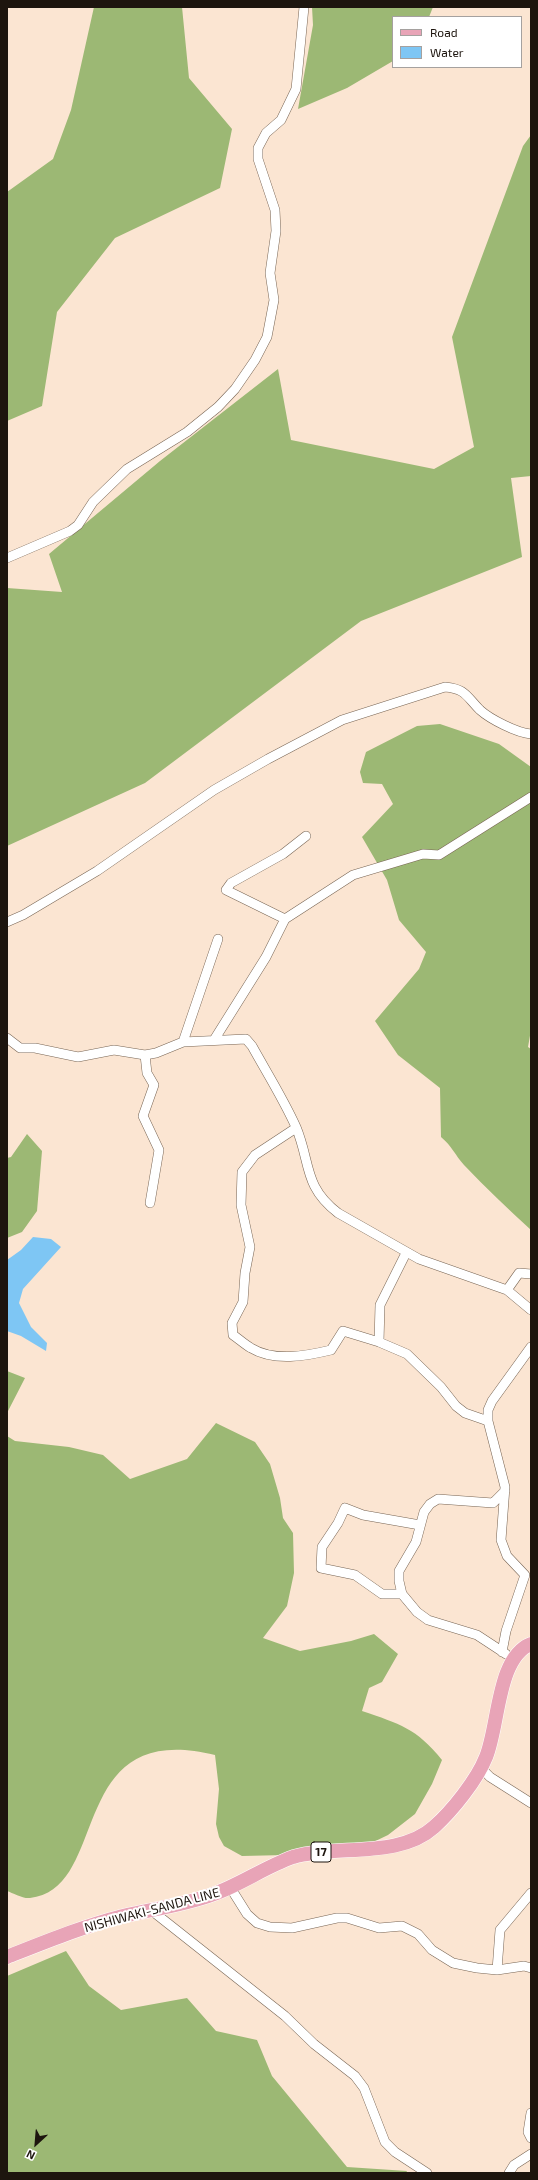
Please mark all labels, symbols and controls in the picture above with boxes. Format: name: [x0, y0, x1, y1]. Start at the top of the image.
legend: [392, 16, 522, 68]
text: Road: [430, 25, 458, 39]
text: Water: [430, 45, 464, 59]
road number: 17: [311, 1842, 331, 1862]
street label: NISHIWAKI-SANDA LINE: [83, 1884, 221, 1936]
north arrow: [16, 2124, 56, 2164]
text: N: [24, 2148, 37, 2163]

